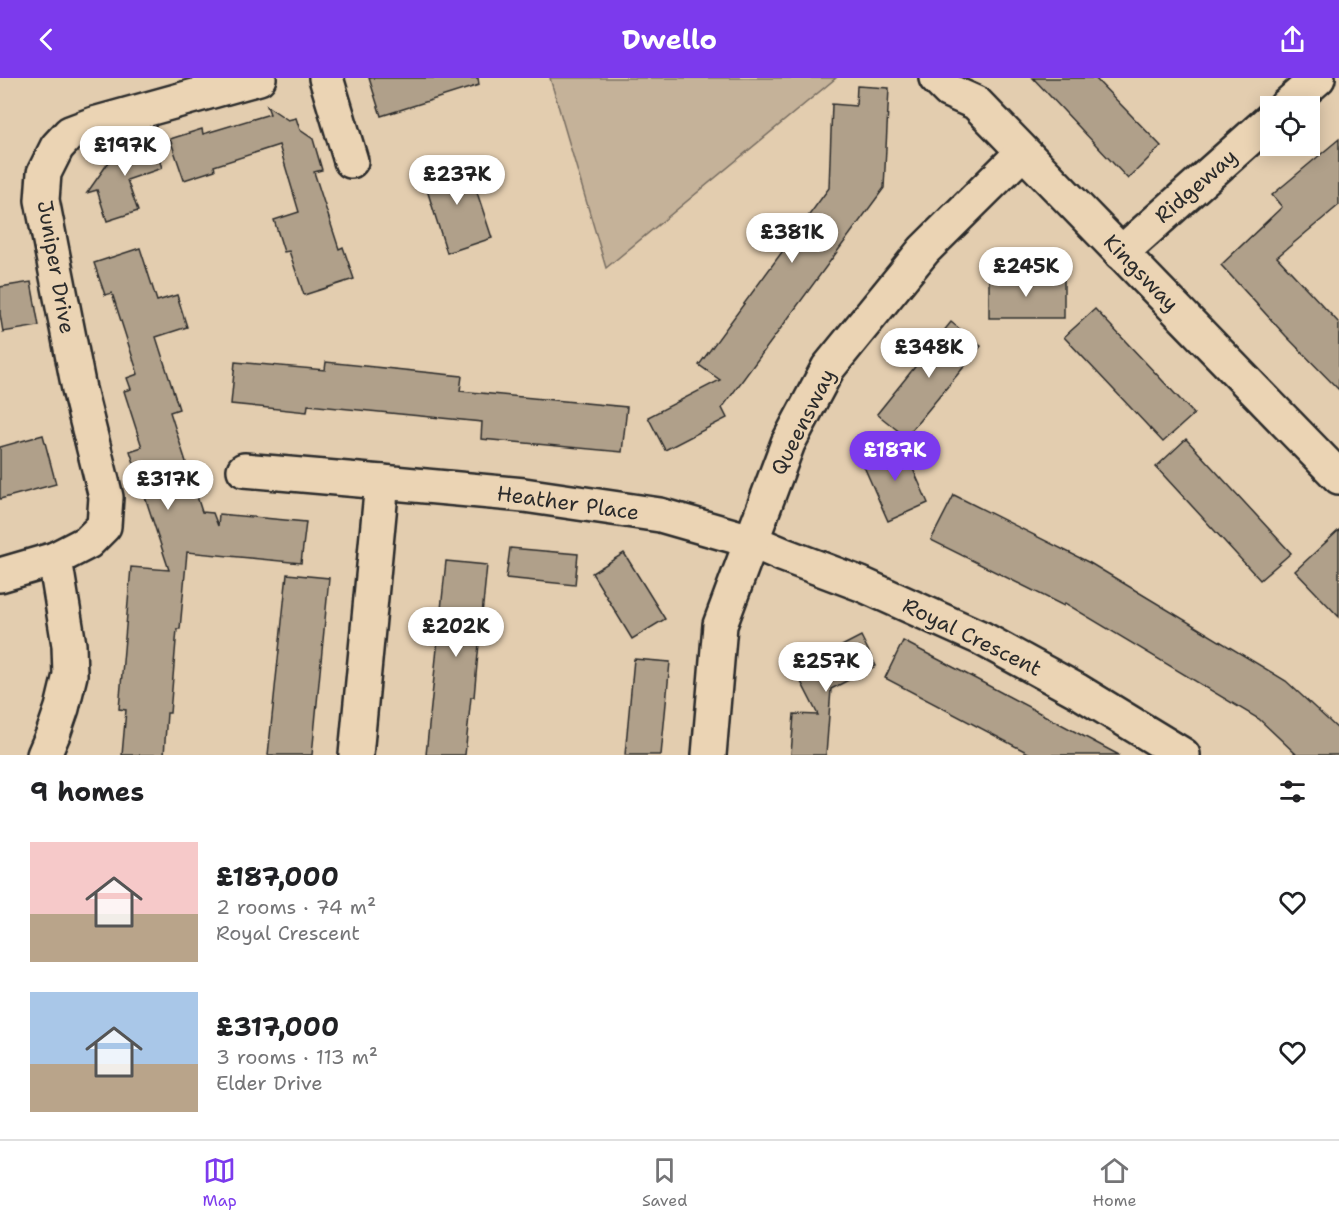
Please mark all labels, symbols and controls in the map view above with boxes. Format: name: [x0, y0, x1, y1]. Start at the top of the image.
text: Dwello: [622, 21, 717, 58]
icon: back: [30, 23, 63, 56]
icon: share: [1276, 23, 1309, 56]
map controls: [1260, 96, 1320, 156]
button: locate: [1260, 96, 1320, 156]
pin: £197K: [83, 126, 167, 177]
text: £197K: [94, 132, 156, 158]
street label: Ridgeway: [1149, 143, 1243, 229]
pin: £237K: [415, 155, 499, 206]
text: £237K: [423, 161, 491, 187]
street label: Juniper Drive: [31, 198, 81, 336]
pin: £381K: [750, 213, 834, 264]
text: £381K: [760, 219, 824, 245]
street label: Kingsway: [1097, 228, 1185, 318]
pin: £245K: [984, 247, 1068, 298]
text: £245K: [993, 253, 1059, 279]
pin: £348K: [887, 328, 971, 379]
text: £348K: [895, 334, 963, 360]
street label: Queensway: [764, 364, 842, 480]
pin: £187K: [853, 431, 937, 482]
text: £187K: [864, 437, 926, 463]
pin: £317K: [126, 460, 210, 511]
text: £317K: [136, 466, 200, 492]
street label: Heather Place: [495, 479, 641, 527]
street label: Royal Crescent: [898, 591, 1046, 683]
pin: £202K: [414, 607, 498, 658]
text: £202K: [422, 613, 490, 639]
pin: £257K: [784, 642, 868, 693]
text: £257K: [792, 648, 860, 674]
text: 9 homes: [30, 774, 144, 809]
icon: filters: [1276, 775, 1309, 808]
text: £187,000: [216, 859, 339, 894]
icon: home: [78, 866, 150, 938]
icon: heart: [1276, 886, 1309, 919]
text: 2 rooms · 74 m²: [216, 894, 376, 920]
text: Royal Crescent: [216, 920, 360, 946]
text: £317,000: [216, 1009, 339, 1044]
icon: home: [78, 1016, 150, 1088]
icon: heart: [1276, 1036, 1309, 1069]
text: 3 rooms · 113 m²: [216, 1044, 378, 1070]
text: Elder Drive: [216, 1070, 323, 1096]
tab: Map: [203, 1154, 237, 1211]
tab: Saved: [642, 1154, 687, 1211]
tab: Home: [1092, 1154, 1136, 1211]

